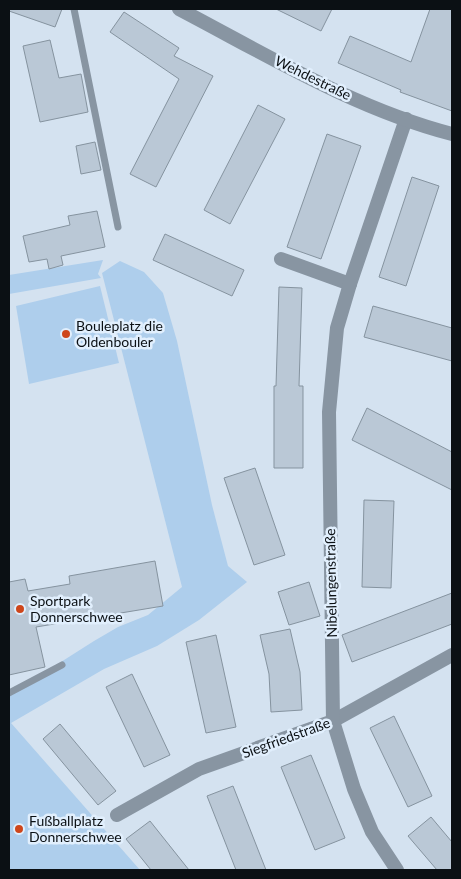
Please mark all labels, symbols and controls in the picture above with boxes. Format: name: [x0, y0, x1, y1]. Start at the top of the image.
street label: Wehdestraße: [272, 52, 354, 103]
place label: Bouleplatz die Oldenbouler: [76, 317, 163, 350]
marker: Bouleplatz die Oldenbouler: [60, 328, 72, 340]
street label: Nibelungenstraße: [321, 528, 340, 638]
place label: Sportpark Donnerschwee: [30, 592, 123, 625]
marker: Sportpark Donnerschwee: [14, 603, 26, 615]
street label: Siegfriedstraße: [239, 714, 332, 761]
place label: Fußballplatz Donnerschwee: [29, 812, 122, 845]
marker: Fußballplatz Donnerschwee: [13, 823, 25, 835]

